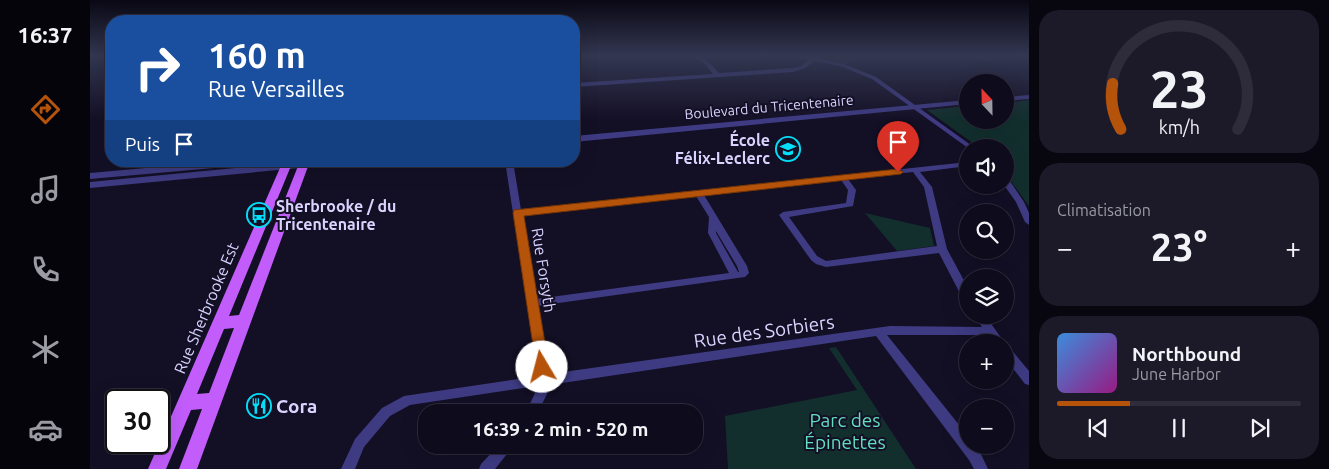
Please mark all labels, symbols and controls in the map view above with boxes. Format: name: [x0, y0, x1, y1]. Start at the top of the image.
text: 16:37: [17, 22, 73, 47]
icon: right: [125, 35, 190, 100]
text: 160 m: [208, 35, 306, 75]
text: 23: [1150, 60, 1208, 118]
north arrow: [959, 74, 1014, 129]
map controls: [959, 74, 1014, 454]
text: Rue Versailles: [208, 76, 345, 101]
icon: directions: [28, 92, 63, 127]
street label: Boulevard du Tricentenaire: [684, 92, 854, 122]
text: km/h: [1158, 117, 1200, 137]
pin: [877, 121, 919, 172]
icon: arrive: [884, 128, 912, 156]
place label: École Félix-Leclerc: [675, 129, 770, 167]
icon: arrive: [170, 130, 198, 158]
text: Puis: [125, 133, 160, 155]
school or university icon: École Félix-Leclerc: [775, 136, 801, 162]
button: sound: [959, 139, 1014, 194]
icon: music: [28, 172, 63, 207]
place label: Sherbrooke / du Tricentenaire: [276, 197, 396, 233]
text: Climatisation: [1057, 201, 1151, 219]
bus stop icon: Sherbrooke / du Tricentenaire: [246, 202, 272, 228]
button: search: [959, 204, 1014, 259]
street label: Rue Forsyth: [528, 226, 560, 314]
text: 23°: [1151, 226, 1207, 268]
text: −: [1057, 232, 1073, 263]
text: +: [1285, 232, 1301, 263]
street label: Rue Sherbrooke Est: [170, 239, 242, 376]
icon: phone: [28, 252, 63, 287]
button: layers: [959, 269, 1014, 324]
street label: Rue des Sorbiers: [692, 310, 836, 352]
icon: climate: [28, 332, 63, 367]
button: +: [959, 334, 1014, 389]
position arrow: [515, 340, 567, 392]
text: Northbound: [1132, 343, 1241, 365]
text: June Harbor: [1132, 365, 1221, 383]
speed limit sign: 30: [105, 389, 170, 454]
restaurant icon: Cora: [246, 393, 272, 419]
place label: Cora: [276, 395, 317, 417]
button: −: [959, 399, 1014, 454]
park label: Parc des Épinettes: [804, 409, 886, 453]
icon: car: [28, 412, 63, 447]
icon: previous: [1084, 414, 1112, 442]
icon: pause: [1165, 414, 1193, 442]
icon: next: [1246, 414, 1274, 442]
text: 16:39 · 2 min · 520 m: [473, 418, 648, 440]

